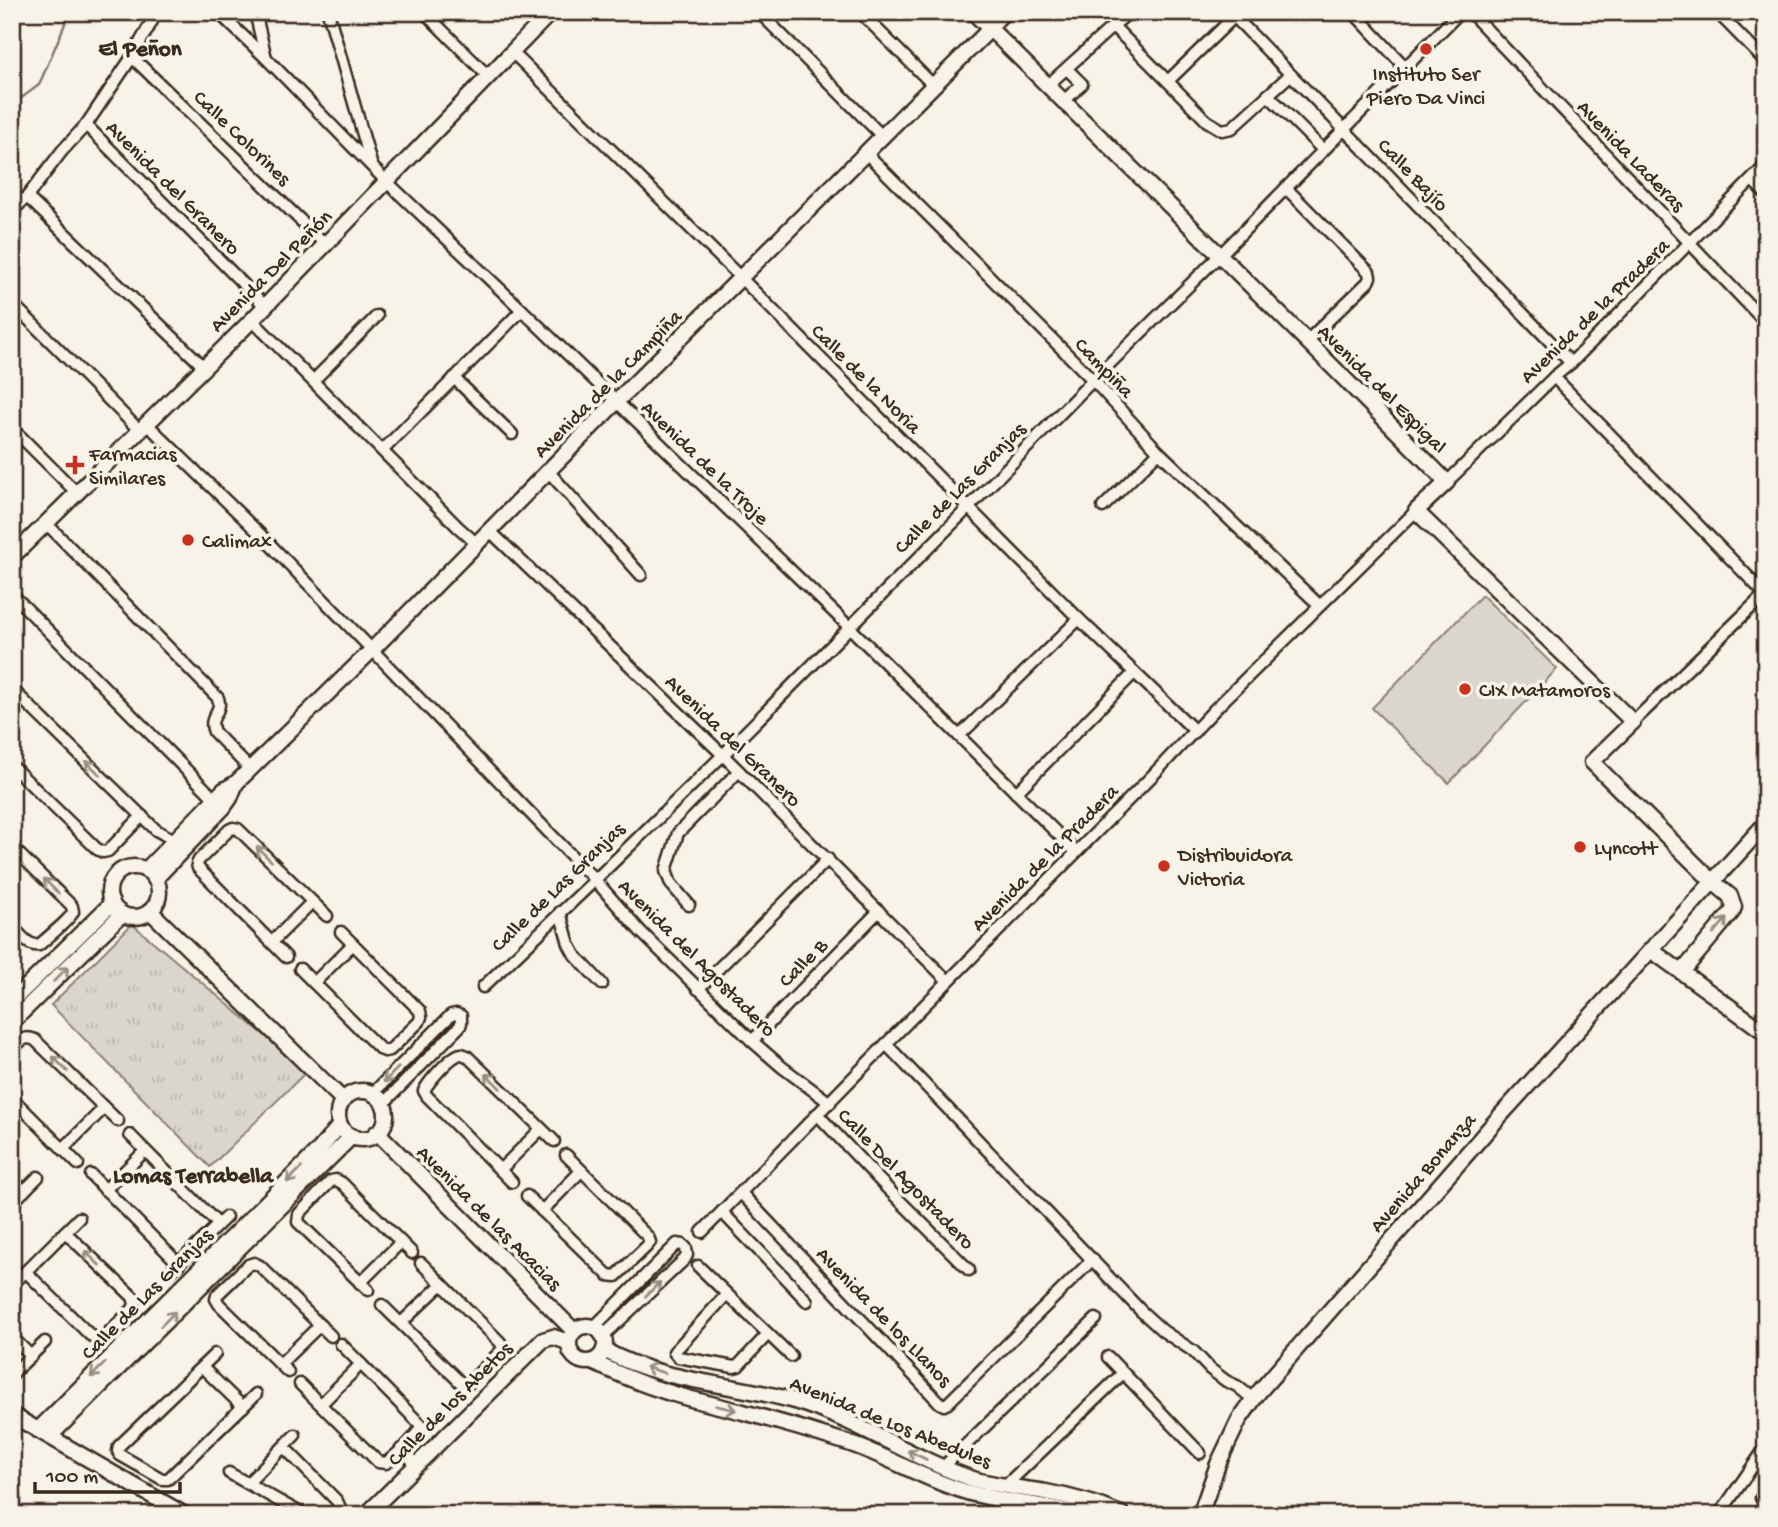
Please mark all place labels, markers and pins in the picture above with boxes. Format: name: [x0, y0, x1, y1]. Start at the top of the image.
marker: Instituto Ser Piero Da Vinci: [1418, 41, 1434, 57]
place label: Instituto Ser Piero Da Vinci: [1366, 64, 1485, 113]
place label: Farmacias Similares: [88, 444, 178, 493]
marker: Farmacias Similares: [67, 457, 83, 473]
place label: Calimax: [202, 531, 272, 556]
marker: Calimax: [180, 532, 196, 548]
place label: CIX Matamoros: [1479, 680, 1611, 705]
marker: CIX Matamoros: [1457, 681, 1473, 697]
place label: Lyncott: [1594, 838, 1660, 863]
marker: Lyncott: [1572, 839, 1588, 855]
place label: Distribuidora Victoria: [1176, 845, 1294, 894]
marker: Distribuidora Victoria: [1156, 858, 1172, 874]

